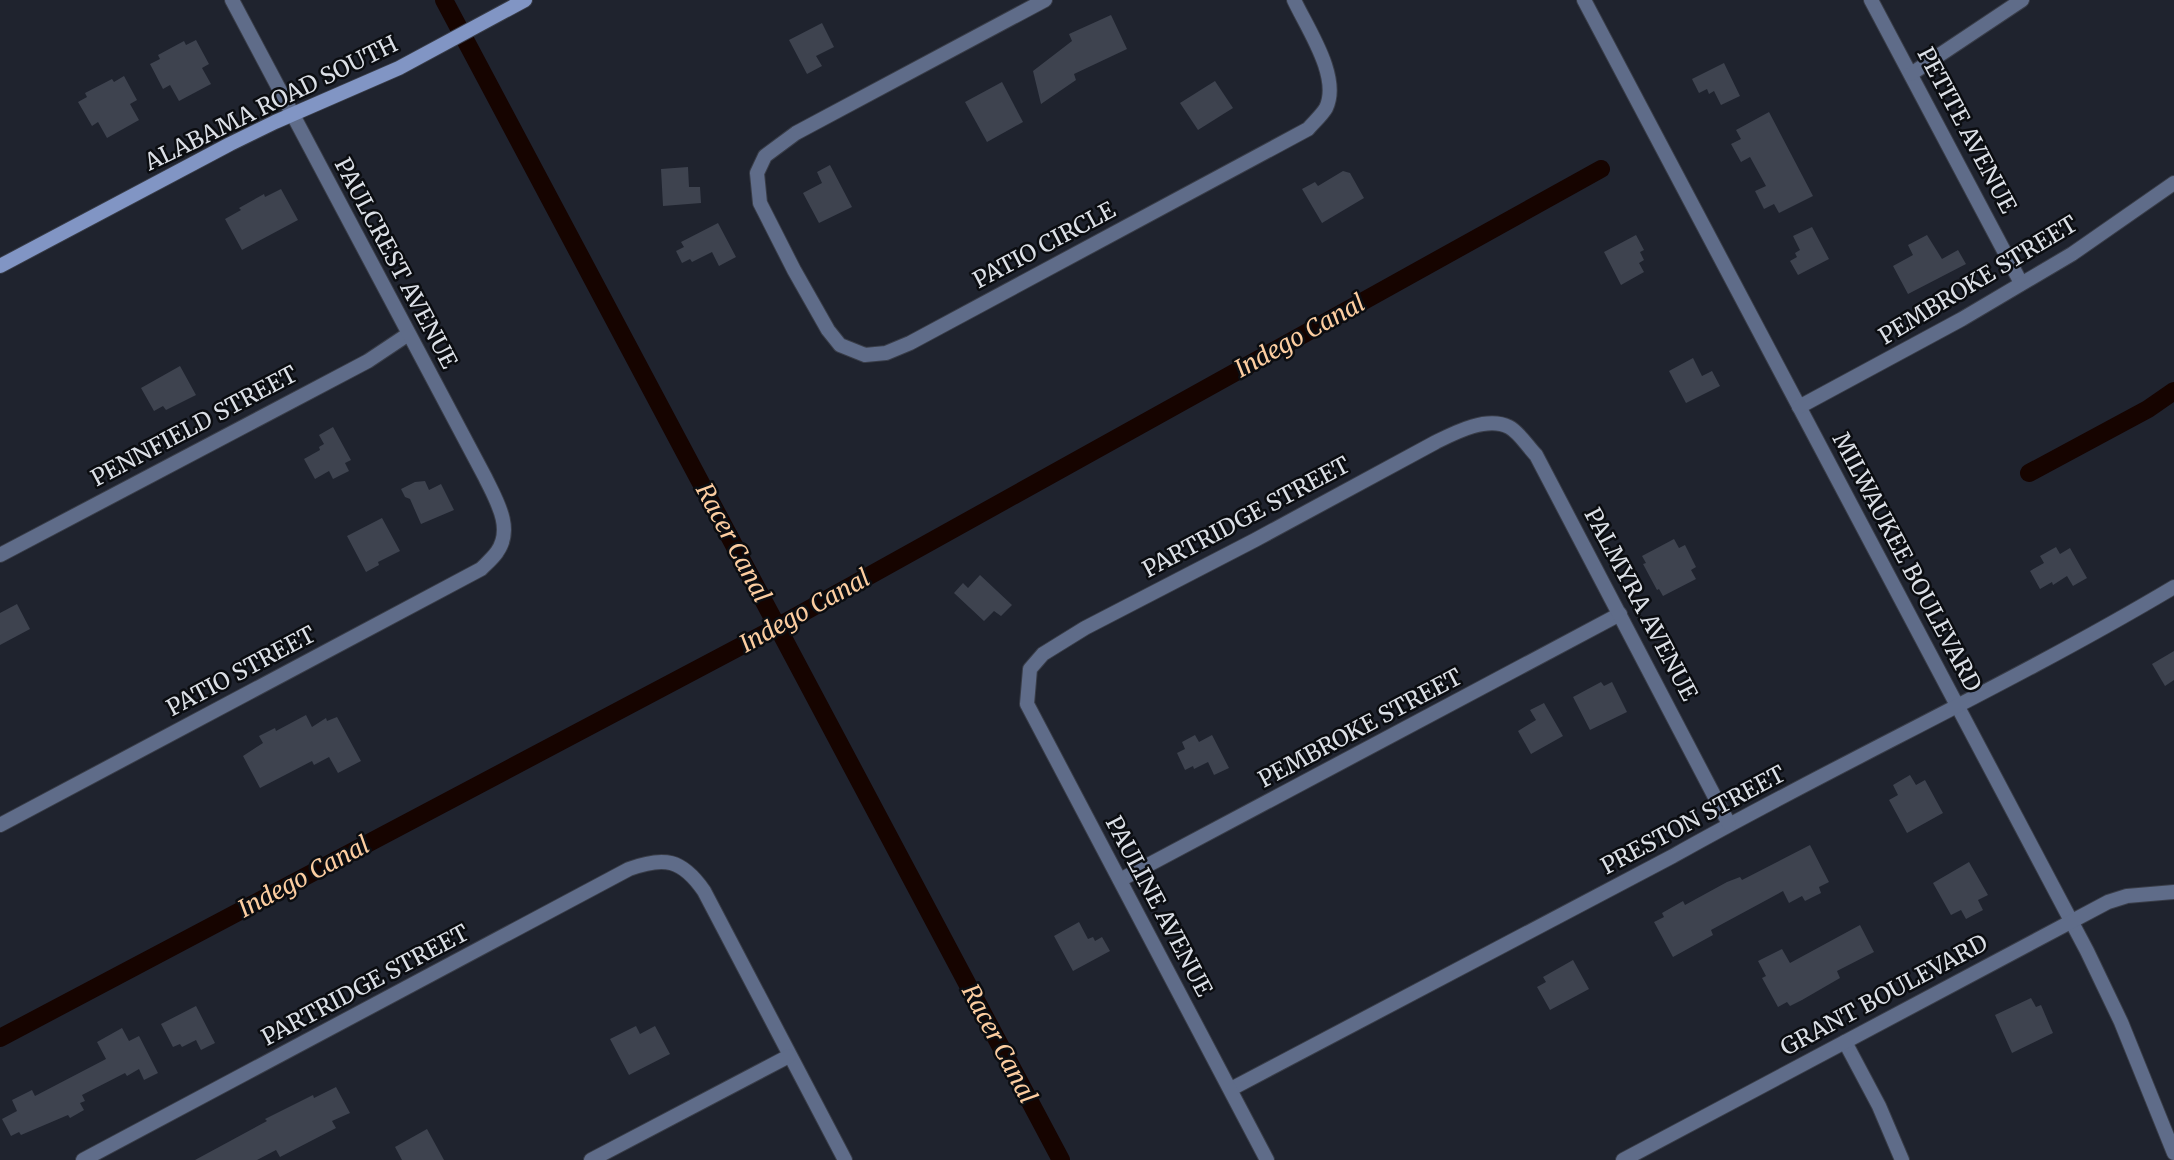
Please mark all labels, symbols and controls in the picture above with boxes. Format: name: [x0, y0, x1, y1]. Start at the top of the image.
street label: ALABAMA ROAD SOUTH: [139, 29, 402, 177]
street label: PETITE AVENUE: [1912, 42, 2024, 218]
street label: PAULCREST AVENUE: [329, 152, 464, 373]
street label: PATIO CIRCLE: [968, 195, 1120, 294]
street label: PEMBROKE STREET: [1873, 209, 2082, 350]
water label: Indego Canal: [1229, 287, 1370, 384]
street label: PENNFIELD STREET: [86, 359, 302, 492]
street label: MILWAUKEE BOULEVARD: [1827, 427, 1988, 696]
street label: PARTRIDGE STREET: [1137, 450, 1354, 584]
water label: Racer Canal: [689, 478, 778, 608]
street label: PALMYRA AVENUE: [1578, 502, 1705, 705]
water label: Indego Canal: [734, 562, 875, 659]
street label: PATIO STREET: [161, 619, 320, 722]
street label: PEMBROKE STREET: [1253, 662, 1467, 794]
street label: PRESTON STREET: [1596, 759, 1790, 880]
street label: PAULINE AVENUE: [1100, 811, 1219, 1001]
water label: Indego Canal: [233, 829, 375, 924]
street label: PARTRIDGE STREET: [256, 918, 473, 1052]
street label: GRANT BOULEVARD: [1775, 928, 1992, 1061]
water label: Racer Canal: [955, 979, 1044, 1109]

